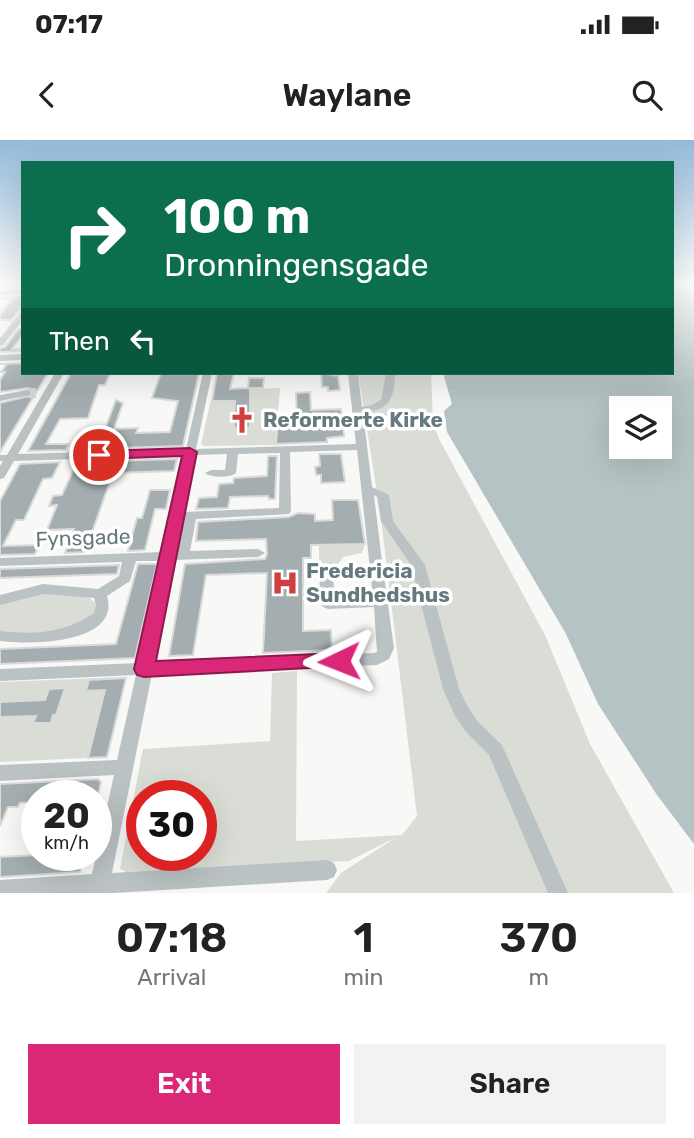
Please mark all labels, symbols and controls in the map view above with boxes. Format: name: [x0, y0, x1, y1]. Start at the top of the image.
text: 07:17: [35, 9, 103, 40]
icon: back: [28, 76, 66, 114]
text: Waylane: [283, 76, 411, 114]
icon: search: [628, 76, 666, 114]
text: 100 m: [164, 187, 310, 245]
icon: right: [49, 189, 140, 280]
text: Dronningensgade: [164, 246, 429, 284]
icon: left: [124, 322, 162, 360]
text: Then: [49, 326, 110, 357]
map controls: [609, 396, 672, 459]
button: layers: [609, 396, 672, 459]
church icon: Reformerte Kirke: [227, 405, 257, 435]
place label: Reformerte Kirke: [263, 407, 443, 432]
pin: [69, 425, 129, 485]
icon: arrive: [80, 436, 118, 474]
street label: Fynsgade: [35, 523, 131, 552]
place label: Fredericia Sundhedshus: [306, 558, 450, 607]
hospital icon: Fredericia Sundhedshus: [270, 568, 300, 598]
position arrow: [302, 624, 376, 698]
speed limit sign: 30: [126, 780, 217, 871]
text: 20: [43, 795, 90, 837]
text: km/h: [44, 832, 89, 854]
text: 07:18: [116, 913, 227, 963]
text: 1: [353, 913, 374, 963]
text: 370: [499, 913, 578, 963]
text: Arrival: [137, 963, 206, 991]
text: min: [343, 963, 383, 991]
text: m: [528, 963, 549, 991]
button: Exit: [28, 1044, 340, 1124]
button: Share: [354, 1044, 666, 1124]

